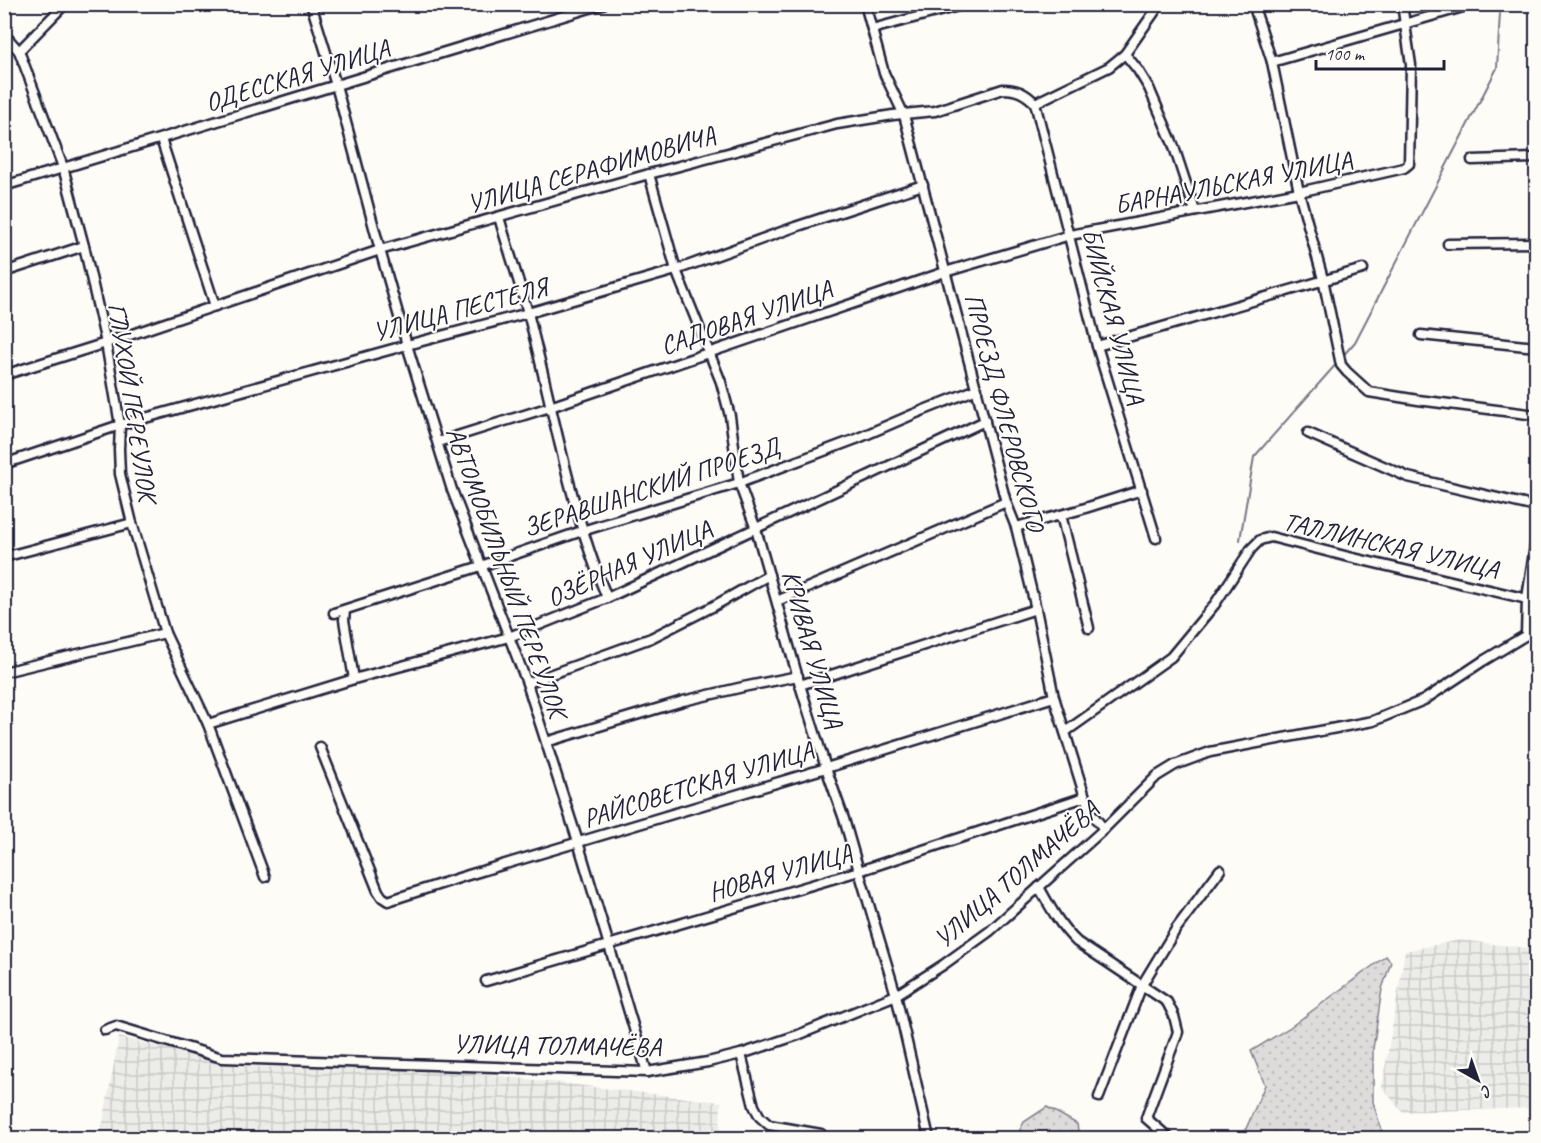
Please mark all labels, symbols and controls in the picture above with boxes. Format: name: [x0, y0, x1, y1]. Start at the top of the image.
street label: ОДЕССКАЯ УЛИЦА: [201, 31, 395, 119]
scale bar: [1316, 33, 1444, 71]
text: 100 m: [1325, 43, 1366, 65]
street label: УЛИЦА СЕРАФИМОВИЧА: [463, 118, 720, 221]
street label: БАРНАУЛЬСКАЯ УЛИЦА: [1112, 143, 1355, 222]
street label: БИЙСКАЯ УЛИЦА: [1074, 225, 1153, 408]
street label: УЛИЦА ПЕСТЕЛЯ: [369, 269, 555, 349]
street label: САДОВАЯ УЛИЦА: [656, 272, 838, 362]
street label: ПРОЕЗД ФЛЕРОВСКОГО: [957, 290, 1053, 537]
street label: ГЛУХОЙ ПЕРЕУЛОК: [101, 301, 165, 509]
street label: АВТОМОБИЛЬНЫЙ ПЕРЕУЛОК: [439, 422, 576, 727]
street label: ЗЕРАВШАНСКИЙ ПРОЕЗД: [519, 430, 786, 545]
street label: ТАЛЛИНСКАЯ УЛИЦА: [1280, 505, 1503, 587]
street label: ОЗЁРНАЯ УЛИЦА: [542, 512, 718, 615]
street label: КРИВАЯ УЛИЦА: [774, 566, 851, 733]
street label: РАЙСОВЕТСКАЯ УЛИЦА: [579, 733, 819, 835]
street label: УЛИЦА ТОЛМАЧЁВА: [927, 792, 1107, 955]
street label: НОВАЯ УЛИЦА: [705, 836, 857, 909]
street label: УЛИЦА ТОЛМАЧЁВА: [453, 1027, 663, 1064]
north arrow: [1448, 1050, 1508, 1110]
text: С: [1476, 1081, 1496, 1102]

